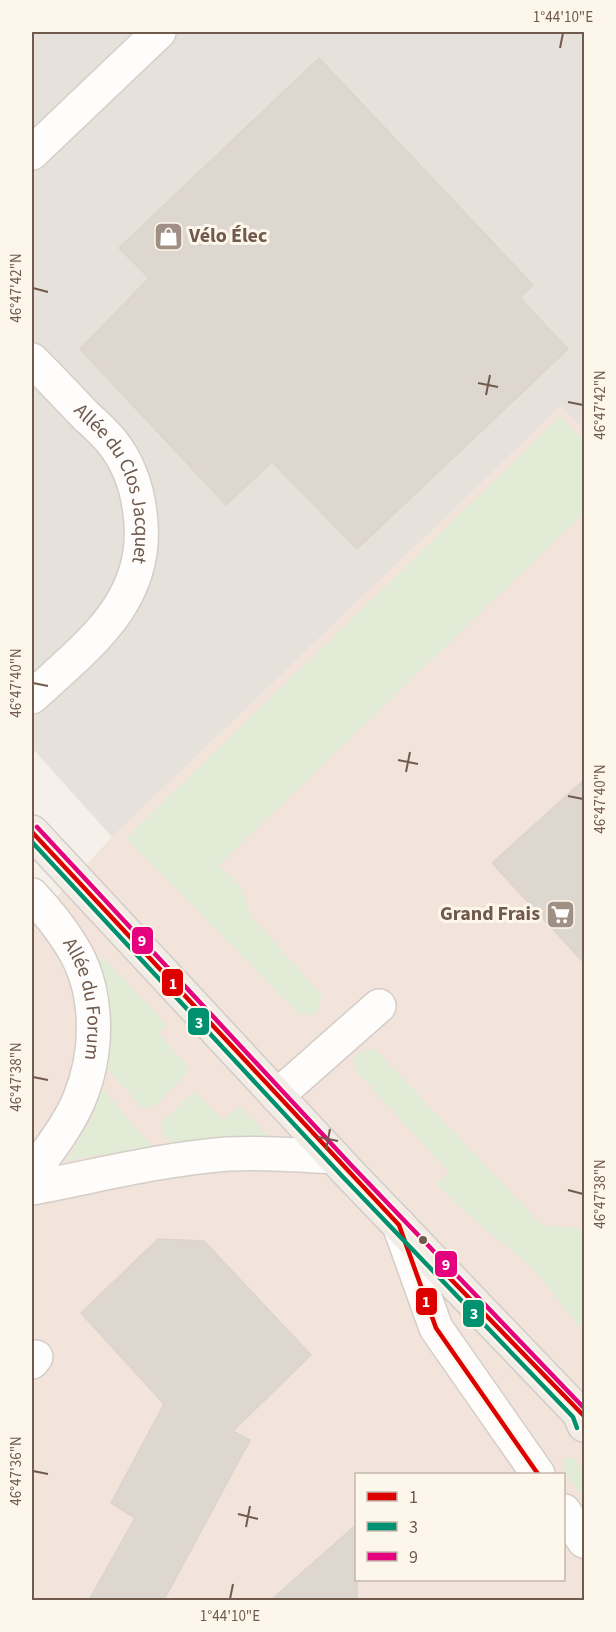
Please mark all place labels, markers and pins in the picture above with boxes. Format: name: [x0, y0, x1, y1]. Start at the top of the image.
shop icon: Vélo Élec: [152, 220, 184, 252]
place label: Vélo Élec: [188, 222, 267, 250]
supermarket icon: Grand Frais: [545, 898, 577, 930]
place label: Grand Frais: [440, 900, 540, 928]
unlabelled marker: [417, 1234, 429, 1246]

